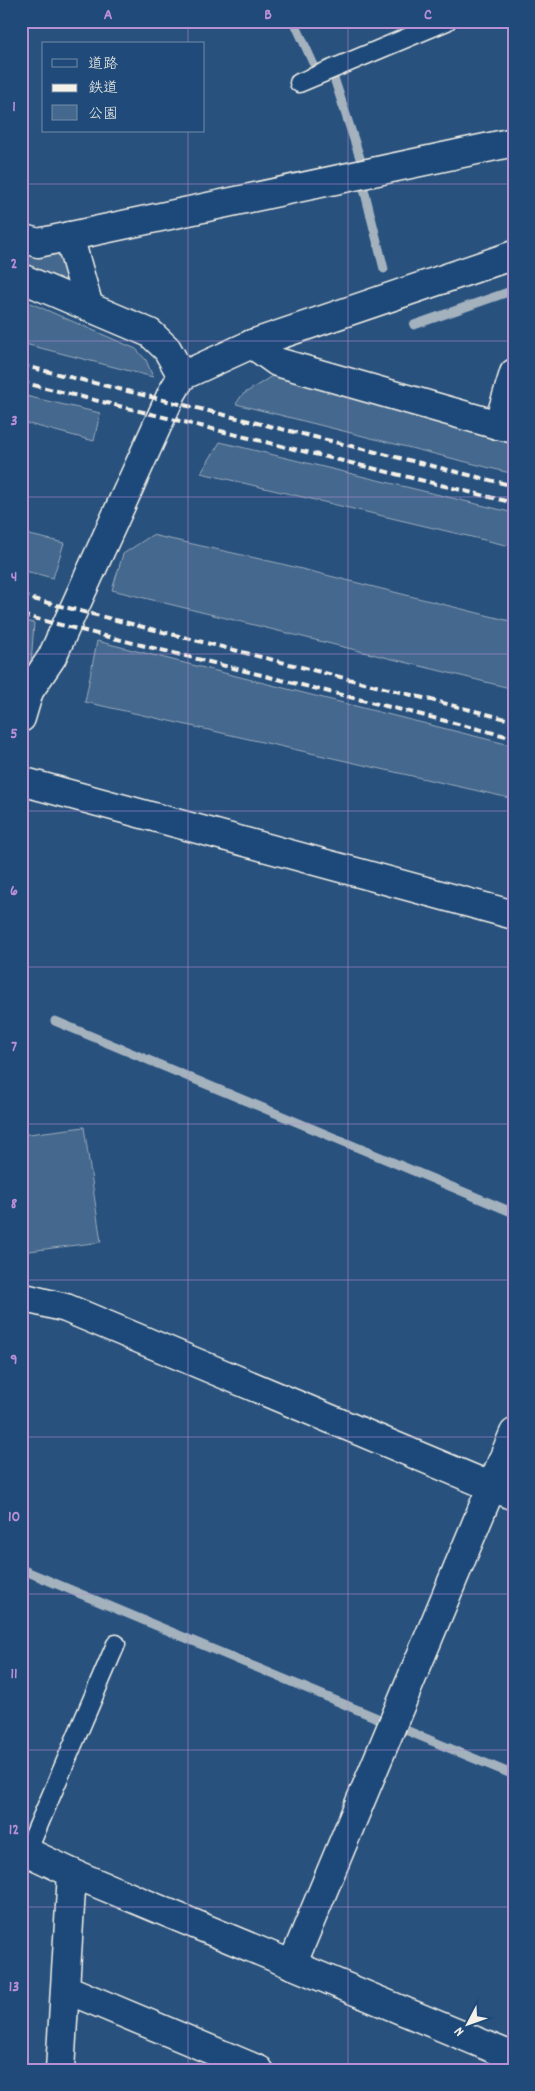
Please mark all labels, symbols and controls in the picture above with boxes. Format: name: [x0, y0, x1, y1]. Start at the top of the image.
text: A: [104, 4, 113, 27]
text: B: [264, 4, 272, 27]
text: C: [424, 4, 432, 27]
legend: [42, 42, 205, 132]
text: 道路: [88, 54, 118, 76]
text: 鉄道: [88, 78, 118, 100]
text: 1: [12, 96, 16, 119]
text: 公園: [88, 104, 118, 126]
text: 2: [11, 253, 18, 276]
text: 3: [10, 410, 18, 433]
text: 4: [11, 566, 17, 589]
text: 5: [10, 723, 18, 746]
text: 6: [10, 880, 18, 903]
text: 7: [11, 1036, 17, 1059]
text: 8: [11, 1193, 18, 1216]
text: 9: [10, 1349, 18, 1372]
text: 10: [8, 1506, 20, 1529]
text: 11: [10, 1663, 18, 1686]
text: 12: [9, 1819, 19, 1842]
text: 13: [9, 1976, 19, 1999]
north arrow: [442, 1998, 492, 2048]
text: N: [450, 2022, 470, 2040]

